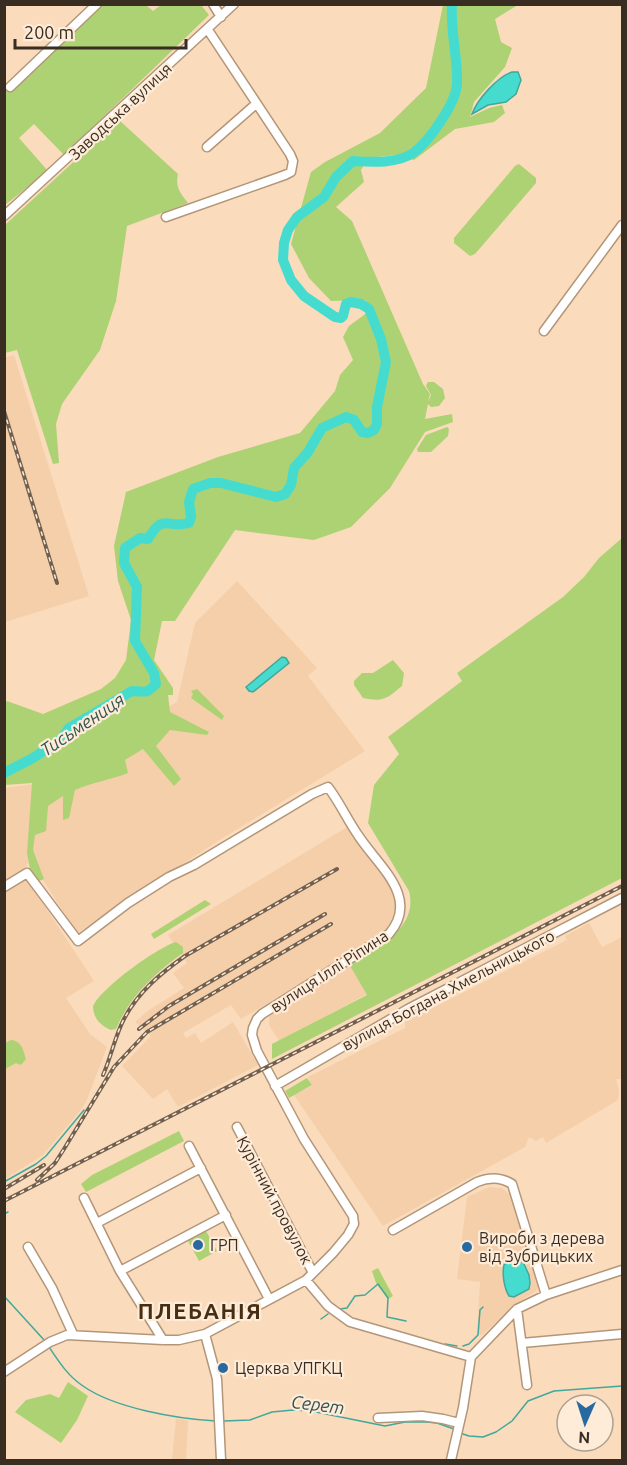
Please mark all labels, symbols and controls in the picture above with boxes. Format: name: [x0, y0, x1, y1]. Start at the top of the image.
scale bar: [15, 12, 186, 50]
text: 200 m: [24, 22, 74, 42]
street label: Заводська вулиця: [65, 59, 175, 163]
water label: Тисьмениця: [36, 689, 128, 759]
street label: вулиця Іллі Ріпина: [267, 926, 391, 1016]
street label: вулиця Богдана Хмельницького: [339, 926, 557, 1054]
street label: Курінний провулок: [234, 1133, 316, 1267]
place label: Вироби з дерева від Зубрицьких: [479, 1229, 605, 1265]
place label: ГРП: [210, 1236, 239, 1254]
marker: ГРП: [191, 1238, 205, 1252]
marker: Вироби з дерева від Зубрицьких: [460, 1240, 474, 1254]
district label: ПЛЕБАНІЯ: [138, 1298, 262, 1323]
place label: Церква УПГКЦ: [235, 1359, 342, 1377]
marker: Церква УПГКЦ: [216, 1361, 230, 1375]
water label: Серет: [290, 1391, 346, 1417]
north arrow: [555, 1393, 615, 1453]
text: N: [578, 1429, 591, 1447]

